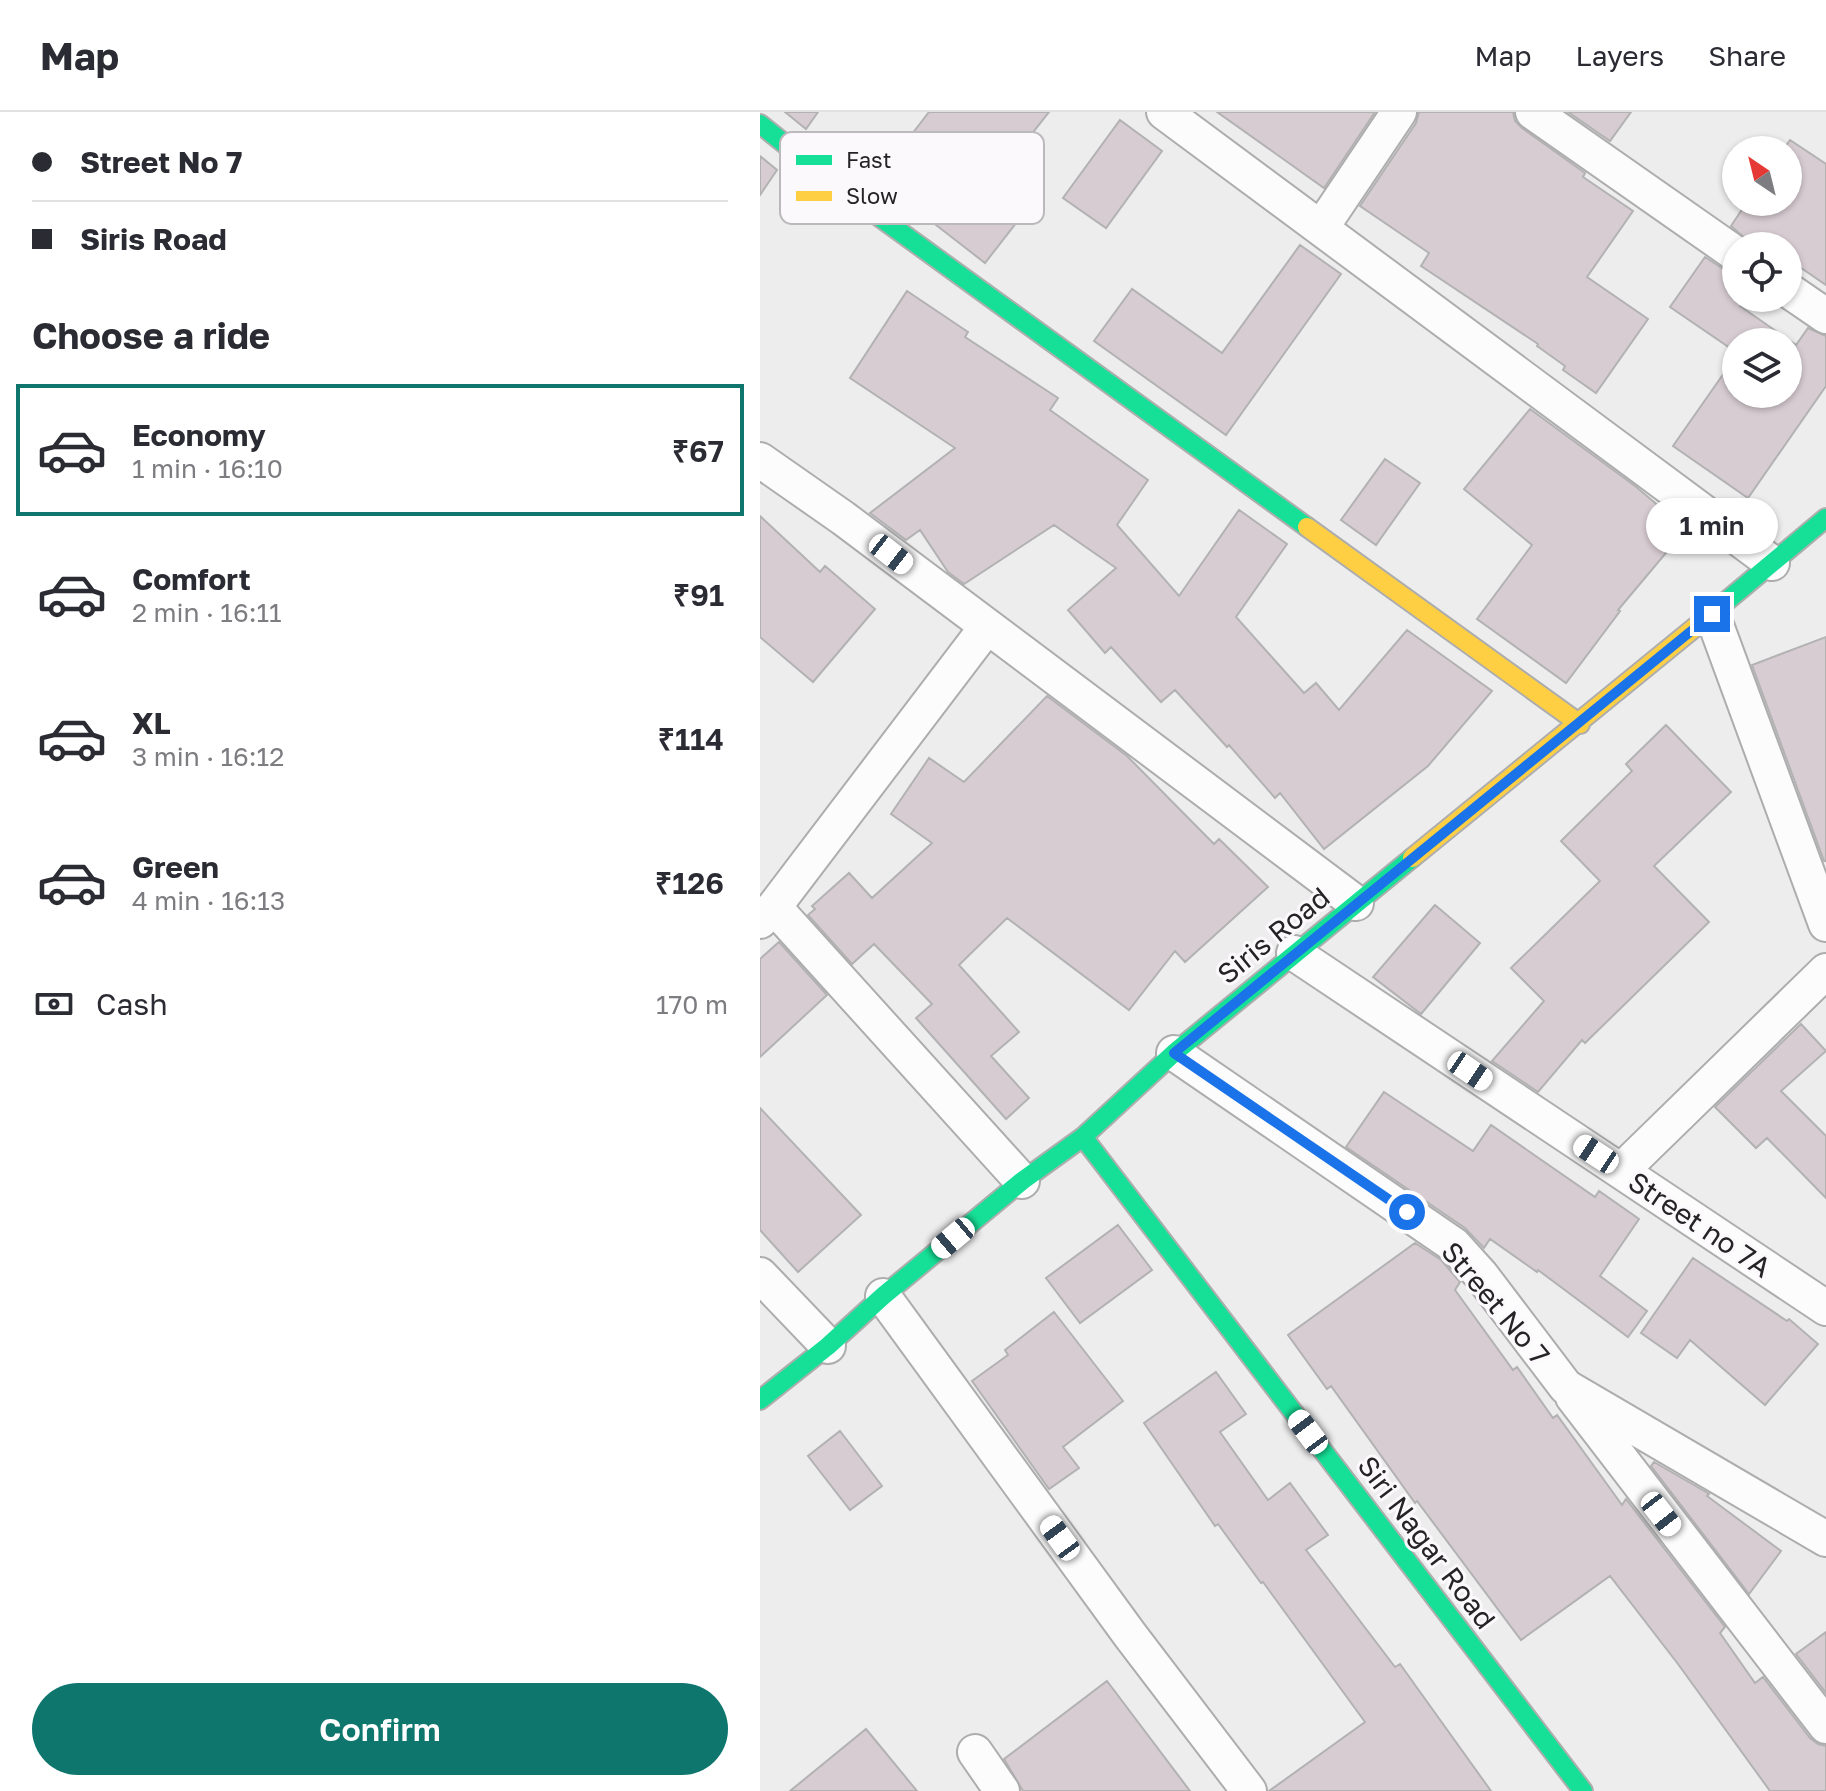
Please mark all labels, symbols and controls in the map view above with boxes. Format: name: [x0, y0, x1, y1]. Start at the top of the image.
text: Map: [40, 33, 119, 78]
text: Map: [1474, 39, 1532, 72]
text: Layers: [1576, 39, 1664, 72]
text: Share: [1708, 39, 1786, 72]
legend: [780, 132, 1044, 224]
north arrow: [1722, 136, 1802, 216]
map controls: [1722, 136, 1802, 408]
text: Street No 7: [80, 144, 242, 180]
text: Fast: [846, 146, 892, 173]
text: Slow: [846, 182, 898, 209]
text: Siris Road: [80, 221, 227, 257]
button: locate: [1722, 232, 1802, 312]
text: Choose a ride: [32, 314, 270, 357]
button: layers: [1722, 328, 1802, 408]
icon: car: [36, 414, 108, 486]
text: Economy: [132, 417, 266, 453]
text: ₹67: [672, 433, 724, 469]
text: 1 min · 16:10: [132, 453, 283, 484]
callout: 1 min: [1646, 498, 1778, 554]
text: 1 min: [1679, 510, 1745, 541]
car: [865, 530, 917, 578]
icon: car: [36, 558, 108, 630]
text: Comfort: [132, 561, 251, 597]
text: ₹91: [673, 577, 724, 613]
route end: [1694, 596, 1730, 632]
text: 2 min · 16:11: [132, 597, 282, 628]
icon: car: [36, 702, 108, 774]
text: XL: [132, 705, 171, 741]
text: ₹114: [658, 721, 724, 757]
text: 3 min · 16:12: [132, 741, 284, 772]
icon: car: [36, 846, 108, 918]
text: Green: [132, 849, 219, 885]
text: ₹126: [655, 865, 724, 901]
street label: Siris Road: [1210, 880, 1336, 990]
text: 4 min · 16:13: [132, 885, 285, 916]
icon: cash: [32, 982, 76, 1026]
text: Cash: [96, 986, 168, 1022]
text: 170 m: [656, 989, 728, 1020]
car: [1443, 1048, 1497, 1094]
car: [1569, 1131, 1623, 1177]
street label: Street no 7A: [1623, 1164, 1778, 1284]
route start: [1389, 1194, 1425, 1230]
car: [927, 1213, 979, 1263]
street label: Street No 7: [1435, 1235, 1557, 1371]
car: [1284, 1406, 1332, 1458]
street label: Siri Nagar Road: [1351, 1449, 1503, 1635]
car: [1637, 1488, 1685, 1540]
car: [1036, 1512, 1084, 1564]
button: Confirm: [32, 1683, 728, 1775]

